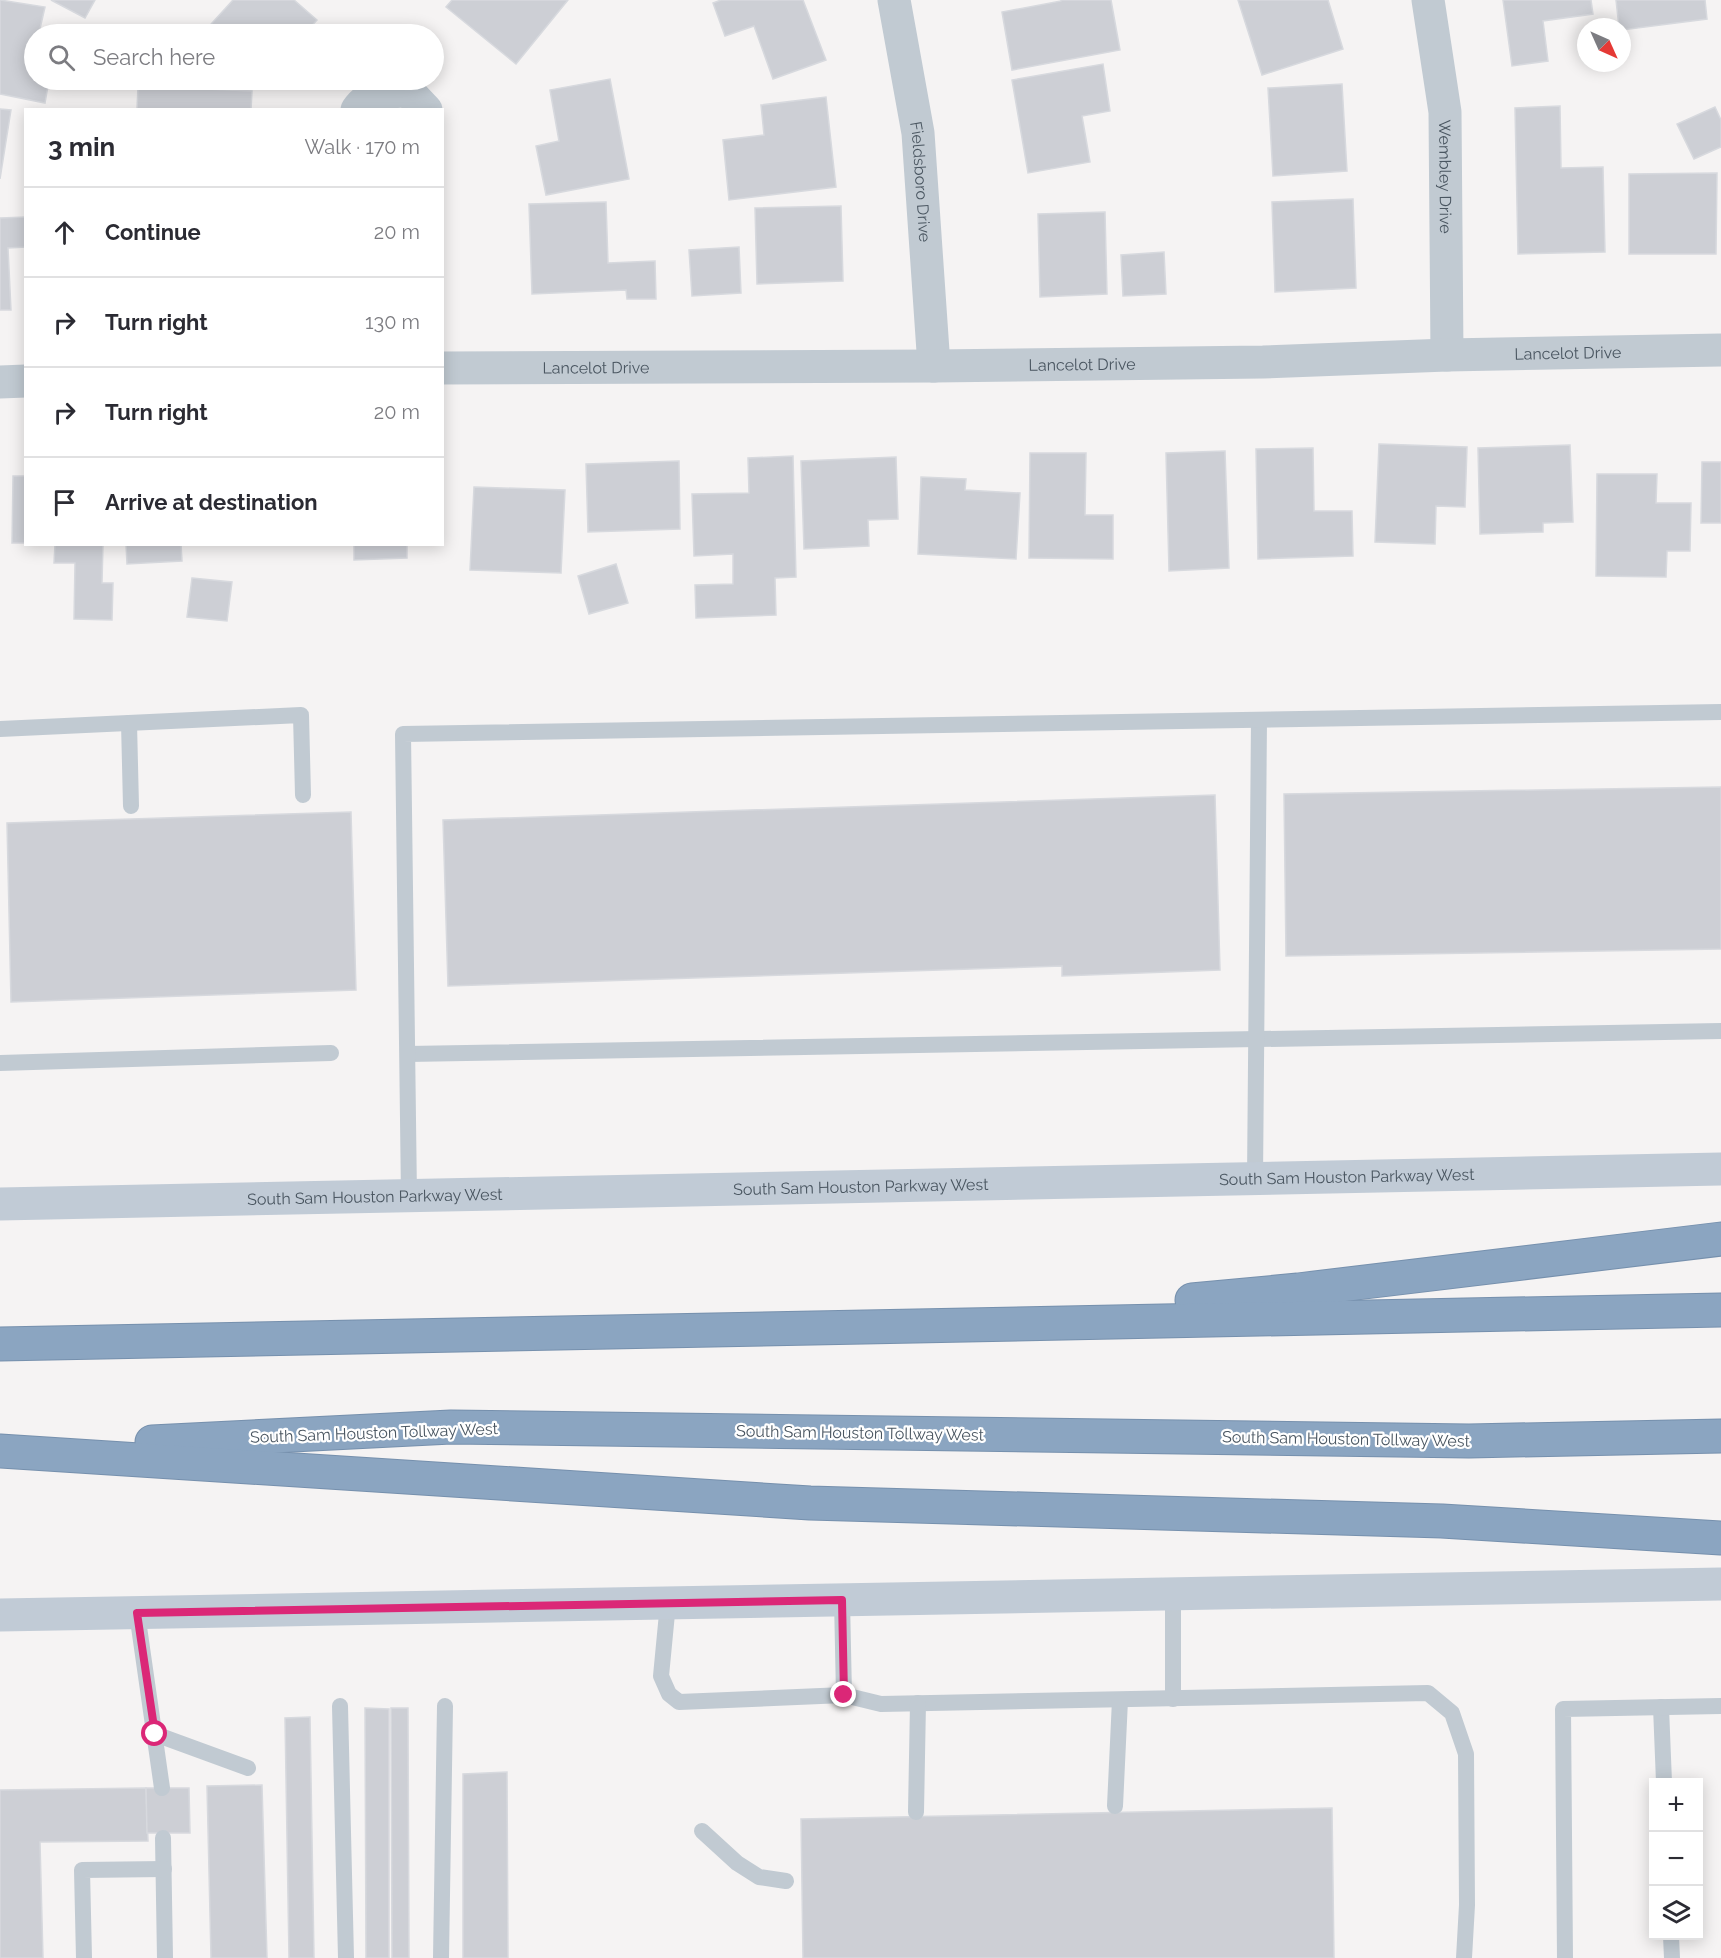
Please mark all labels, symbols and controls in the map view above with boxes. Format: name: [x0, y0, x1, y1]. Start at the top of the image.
north arrow: [1577, 18, 1631, 72]
search box: [24, 24, 444, 90]
icon: search: [45, 41, 78, 74]
text: Search here: [93, 44, 215, 70]
street label: Fieldsboro Drive: [907, 120, 935, 243]
street label: Wembley Drive: [1436, 120, 1456, 234]
text: 3 min: [48, 132, 115, 162]
text: Walk · 170 m: [304, 135, 420, 159]
icon: ahead: [48, 216, 81, 249]
text: Continue: [105, 219, 201, 245]
text: 20 m: [374, 220, 420, 244]
icon: right: [48, 306, 81, 339]
text: Turn right: [105, 309, 208, 335]
text: 130 m: [365, 310, 420, 334]
street label: Lancelot Drive: [1514, 342, 1621, 363]
street label: Lancelot Drive: [1028, 354, 1136, 374]
street label: Lancelot Drive: [542, 358, 650, 377]
icon: right: [48, 396, 81, 429]
text: Turn right: [105, 399, 208, 425]
text: 20 m: [374, 400, 420, 424]
icon: arrive: [48, 486, 81, 519]
text: Arrive at destination: [105, 489, 318, 515]
street label: South Sam Houston Parkway West: [1219, 1165, 1475, 1189]
street label: South Sam Houston Parkway West: [733, 1174, 989, 1199]
street label: South Sam Houston Parkway West: [247, 1184, 503, 1208]
street label: South Sam Houston Tollway West: [250, 1419, 499, 1447]
street label: South Sam Houston Tollway West: [736, 1421, 985, 1445]
street label: South Sam Houston Tollway West: [1222, 1427, 1471, 1451]
route end: [830, 1681, 856, 1707]
route start: [141, 1720, 167, 1746]
map controls: [1649, 1778, 1703, 1940]
button: +: [1649, 1778, 1703, 1832]
button: −: [1649, 1832, 1703, 1886]
button: layers: [1649, 1886, 1703, 1940]

